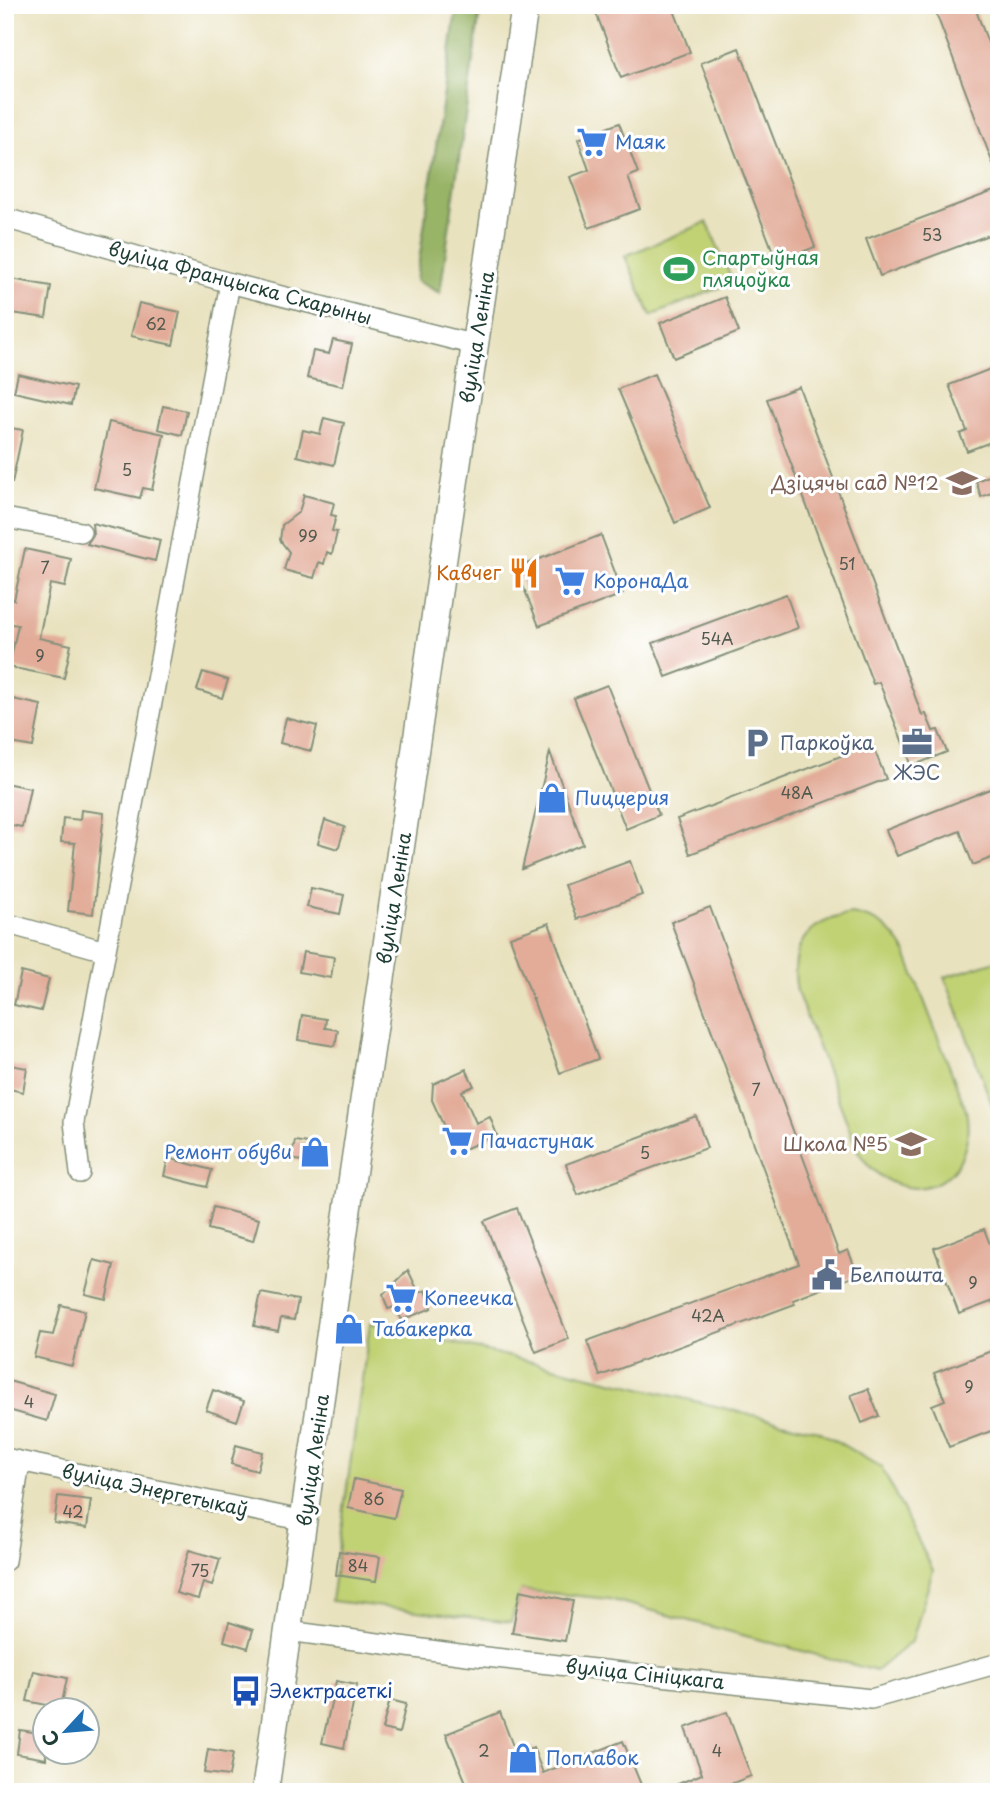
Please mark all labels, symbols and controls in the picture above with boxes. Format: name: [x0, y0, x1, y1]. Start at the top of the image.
supermarket icon: Маяк: [575, 125, 609, 159]
place label: Маяк: [615, 127, 666, 155]
house number: 53: [922, 222, 942, 246]
street label: вуліца Францыска Скарыны: [105, 233, 375, 331]
place label: Спартыўная пляцоўка: [702, 243, 819, 293]
sports icon: Спартыўная пляцоўка: [662, 252, 696, 286]
street label: вуліца Леніна: [452, 269, 500, 405]
house number: 62: [145, 311, 167, 335]
house number: 5: [122, 457, 132, 481]
school or university icon: Дзіцячы сад №12: [945, 466, 979, 500]
place label: Дзіцячы сад №12: [770, 468, 939, 496]
house number: 99: [298, 523, 318, 547]
house number: 51: [838, 551, 856, 575]
house number: 7: [40, 555, 50, 579]
restaurant icon: Кавчег: [507, 556, 541, 590]
place label: Кавчег: [436, 558, 502, 586]
supermarket icon: КоронаДа: [553, 564, 587, 598]
place label: КоронаДа: [593, 566, 689, 594]
house number: 54А: [700, 626, 734, 650]
house number: 9: [35, 643, 45, 667]
office icon: ЖЭС: [900, 725, 934, 759]
parking icon: Паркоўка: [740, 726, 774, 760]
place label: Паркоўка: [780, 728, 874, 756]
place label: ЖЭС: [892, 758, 941, 786]
house number: 48А: [781, 780, 813, 804]
shop icon: Пиццерия: [535, 781, 569, 815]
place label: Пиццерия: [575, 783, 669, 811]
street label: вуліца Леніна: [369, 830, 417, 966]
house number: 7: [751, 1077, 761, 1101]
supermarket icon: Пачастунак: [440, 1124, 474, 1158]
place label: Пачастунак: [480, 1126, 595, 1154]
school or university icon: Школа №5: [894, 1127, 928, 1161]
place label: Школа №5: [783, 1129, 888, 1157]
shop icon: Ремонт обуви: [298, 1135, 332, 1169]
place label: Ремонт обуви: [164, 1137, 292, 1165]
house number: 5: [640, 1140, 650, 1164]
public building icon: Белпошта: [810, 1258, 844, 1292]
place label: Белпошта: [850, 1260, 944, 1288]
house number: 9: [968, 1270, 978, 1294]
supermarket icon: Копеечка: [384, 1281, 418, 1315]
place label: Копеечка: [424, 1283, 513, 1311]
house number: 42А: [691, 1303, 725, 1327]
shop icon: Табакерка: [332, 1312, 366, 1346]
place label: Табакерка: [372, 1314, 472, 1342]
house number: 9: [964, 1374, 974, 1398]
house number: 4: [24, 1389, 34, 1413]
street label: вуліца Леніна: [289, 1392, 335, 1528]
street label: вуліца Энергетыкаў: [60, 1456, 251, 1522]
house number: 86: [364, 1486, 384, 1510]
house number: 42: [62, 1499, 84, 1523]
house number: 84: [348, 1553, 368, 1577]
house number: 75: [191, 1558, 209, 1582]
street label: вуліца Сініцкага: [564, 1651, 726, 1695]
bus stop icon: Электрасеткі: [229, 1674, 263, 1708]
place label: Электрасеткі: [269, 1676, 393, 1704]
north arrow: [32, 1696, 102, 1766]
text: С: [34, 1726, 66, 1751]
house number: 2: [478, 1738, 490, 1762]
house number: 4: [712, 1738, 722, 1762]
shop icon: Поплавок: [506, 1741, 540, 1775]
place label: Поплавок: [546, 1743, 639, 1771]

